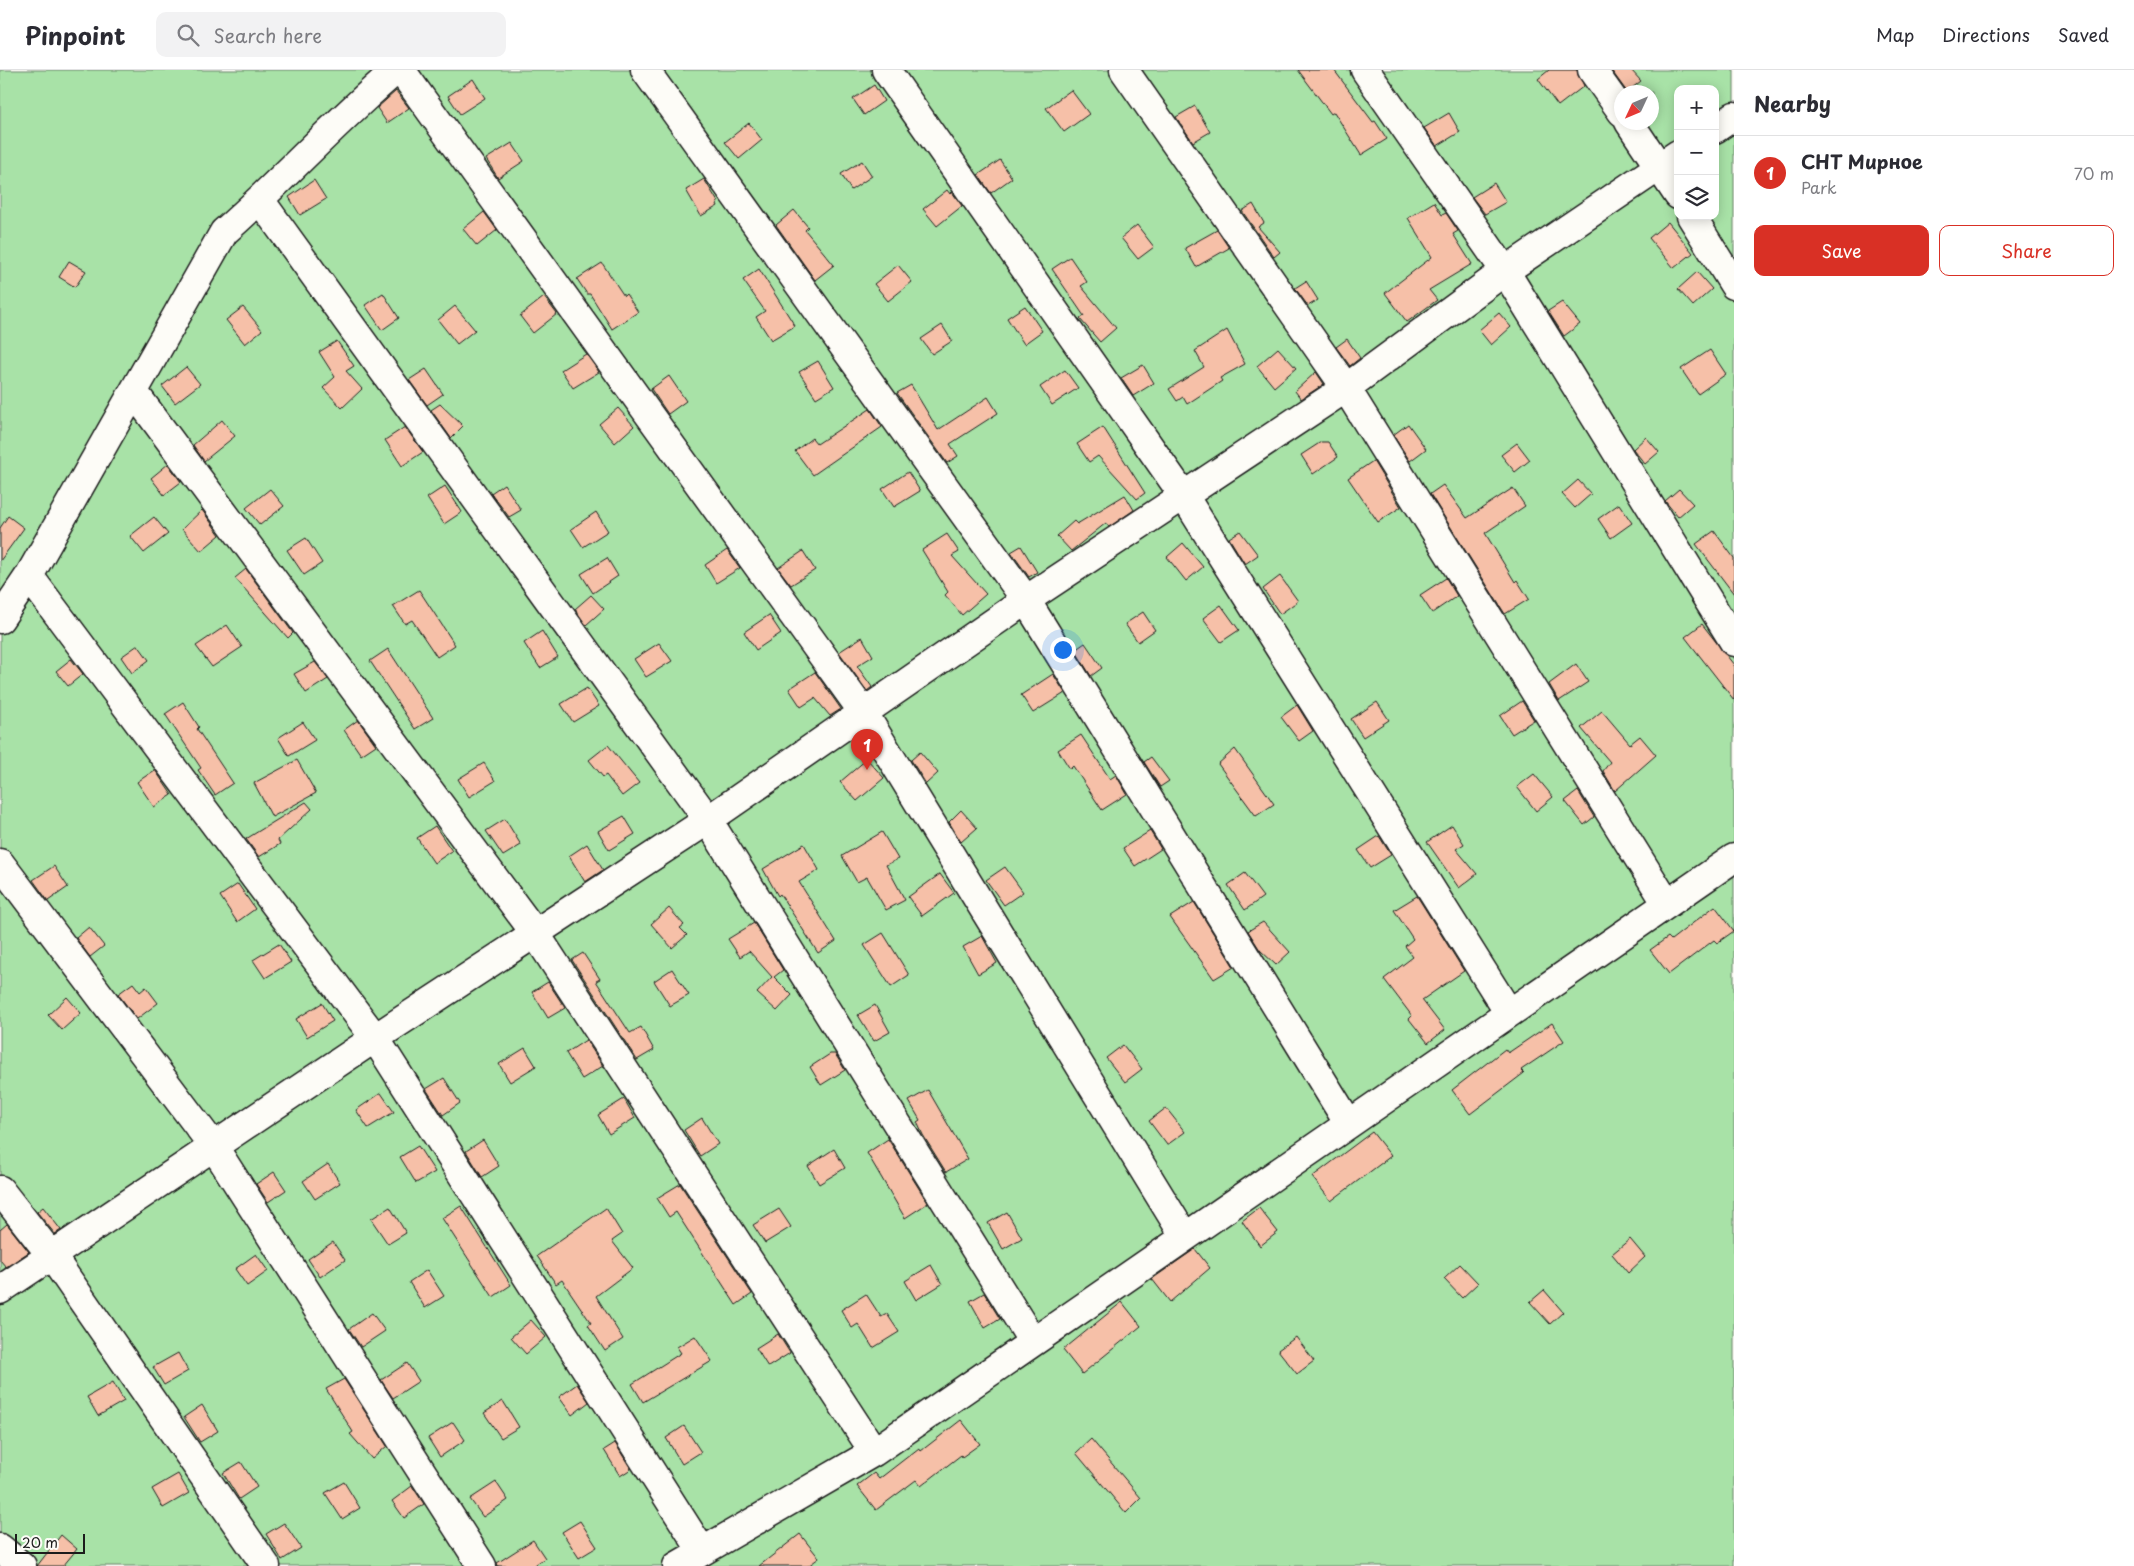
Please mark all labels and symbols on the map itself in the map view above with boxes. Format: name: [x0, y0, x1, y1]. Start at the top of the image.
north arrow: [1614, 85, 1659, 130]
your location: [1050, 637, 1076, 663]
pin: 1: [851, 729, 883, 770]
scale bar: [15, 1531, 85, 1554]

